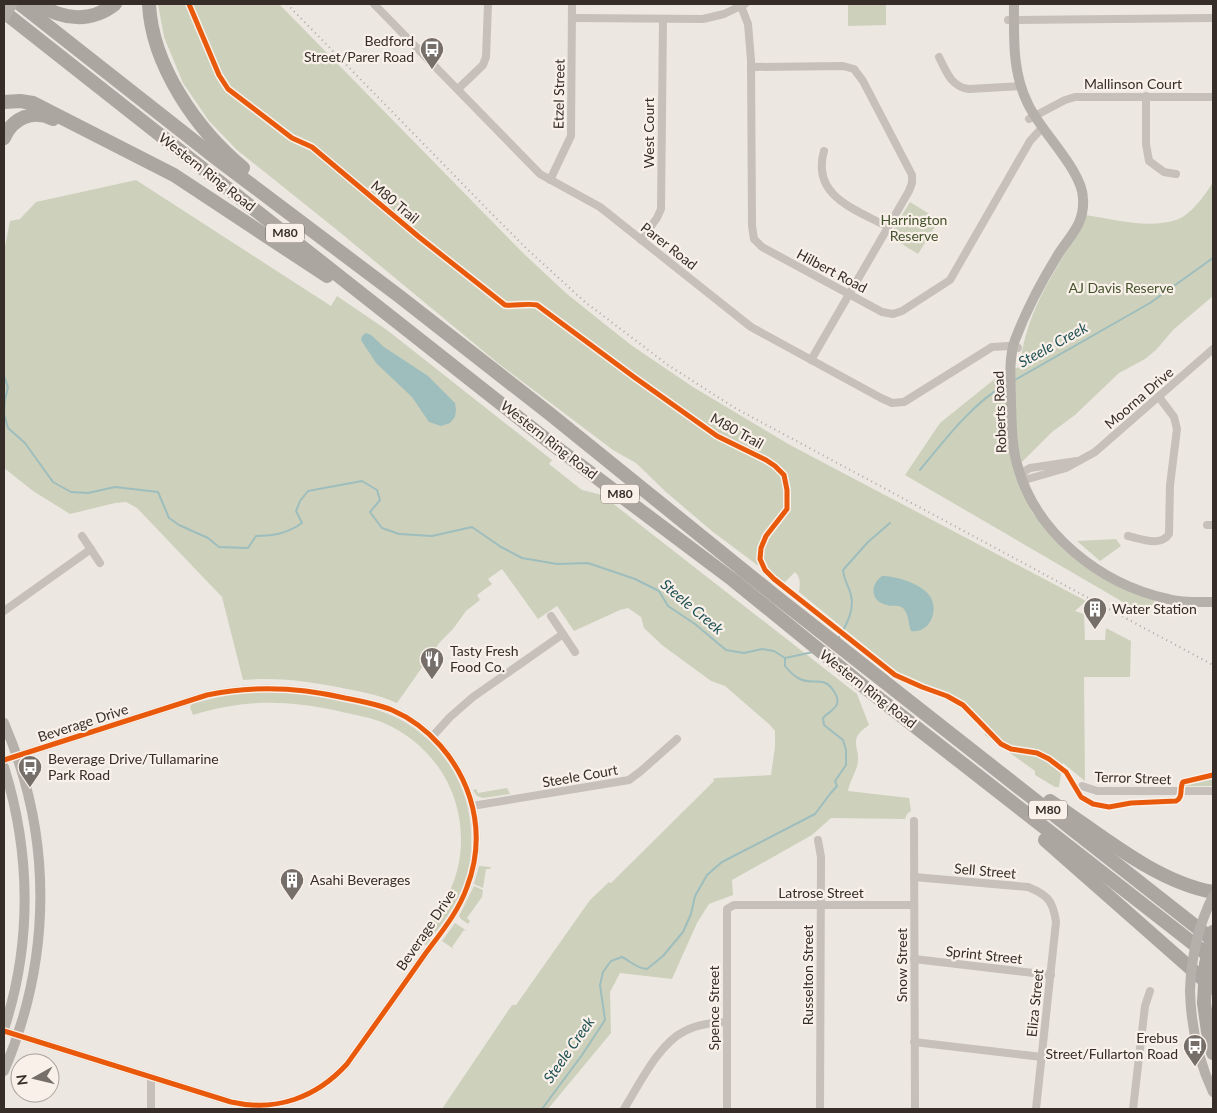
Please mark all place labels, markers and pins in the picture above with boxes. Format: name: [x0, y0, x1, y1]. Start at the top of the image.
place label: Bedford Street/Parer Road: [304, 32, 414, 65]
bus stop icon: Bedford Street/Parer Road: [419, 36, 445, 70]
building icon: Water Station: [1082, 596, 1108, 630]
place label: Water Station: [1112, 600, 1197, 617]
place label: Tasty Fresh Food Co.: [450, 642, 519, 675]
restaurant icon: Tasty Fresh Food Co.: [419, 646, 445, 680]
place label: Beverage Drive/Tullamarine Park Road: [48, 750, 219, 783]
bus stop icon: Beverage Drive/Tullamarine Park Road: [17, 754, 43, 788]
building icon: Asahi Beverages: [279, 867, 305, 901]
place label: Asahi Beverages: [310, 871, 410, 888]
place label: Erebus Street/Fullarton Road: [1046, 1029, 1178, 1062]
bus stop icon: Erebus Street/Fullarton Road: [1182, 1033, 1208, 1067]

